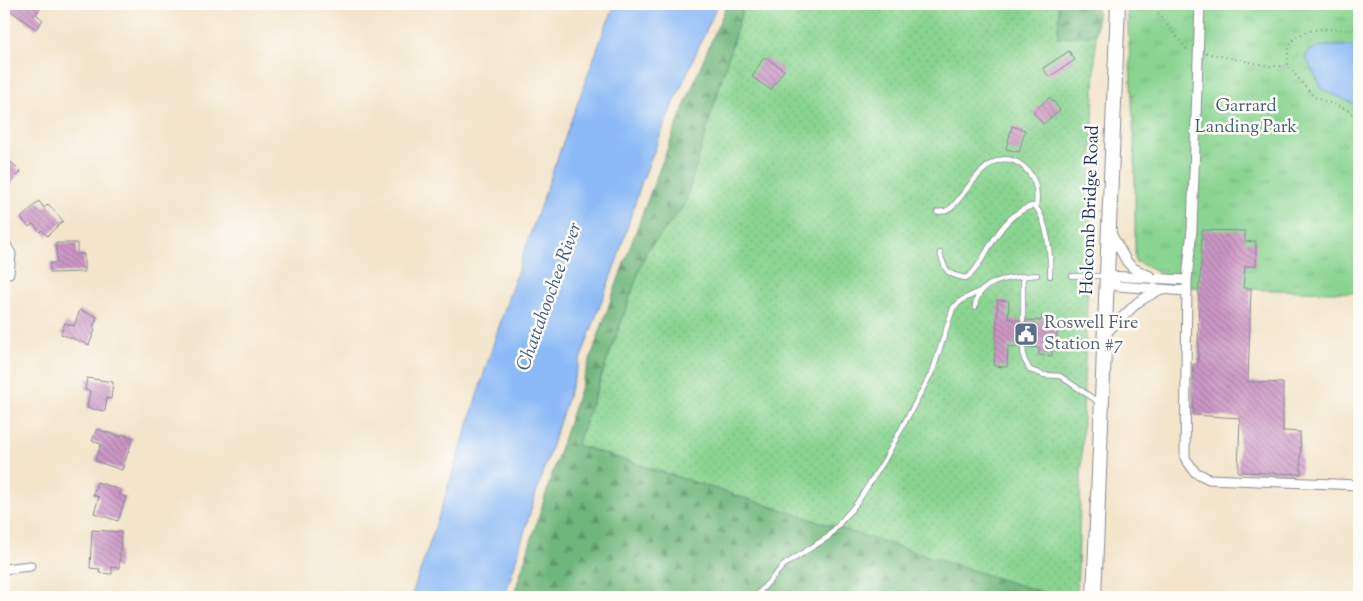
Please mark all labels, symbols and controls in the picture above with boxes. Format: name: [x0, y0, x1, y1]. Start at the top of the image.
park label: Garrard Landing Park: [1195, 94, 1297, 141]
street label: Holcomb Bridge Road: [1075, 125, 1107, 295]
water label: Chattahoochee River: [511, 219, 589, 375]
place label: Roswell Fire Station #7: [1044, 311, 1138, 358]
public building icon: Roswell Fire Station #7: [1013, 321, 1039, 347]

